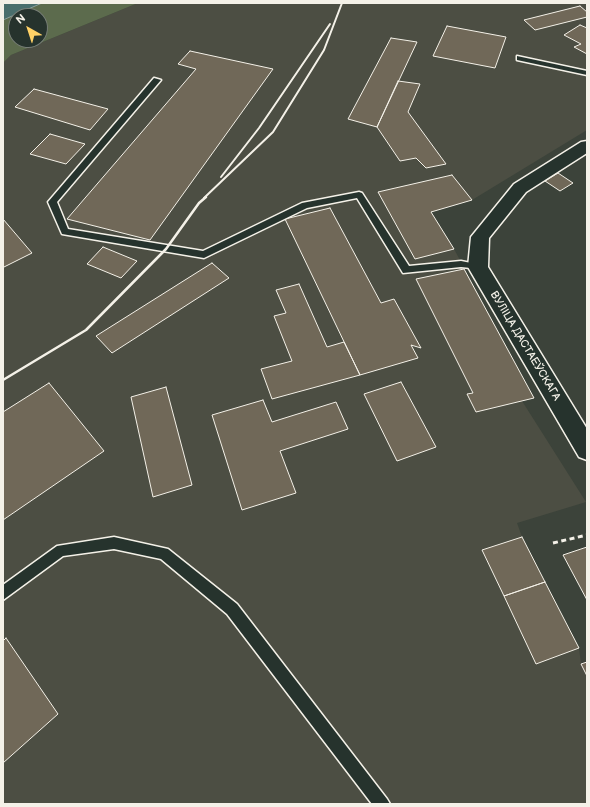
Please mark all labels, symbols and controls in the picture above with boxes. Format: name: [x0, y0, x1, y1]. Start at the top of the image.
north arrow: [8, 8, 48, 48]
text: N: [13, 11, 28, 27]
street label: ВУЛІЦА ДАСТАЕЎСКАГА: [487, 289, 563, 403]

